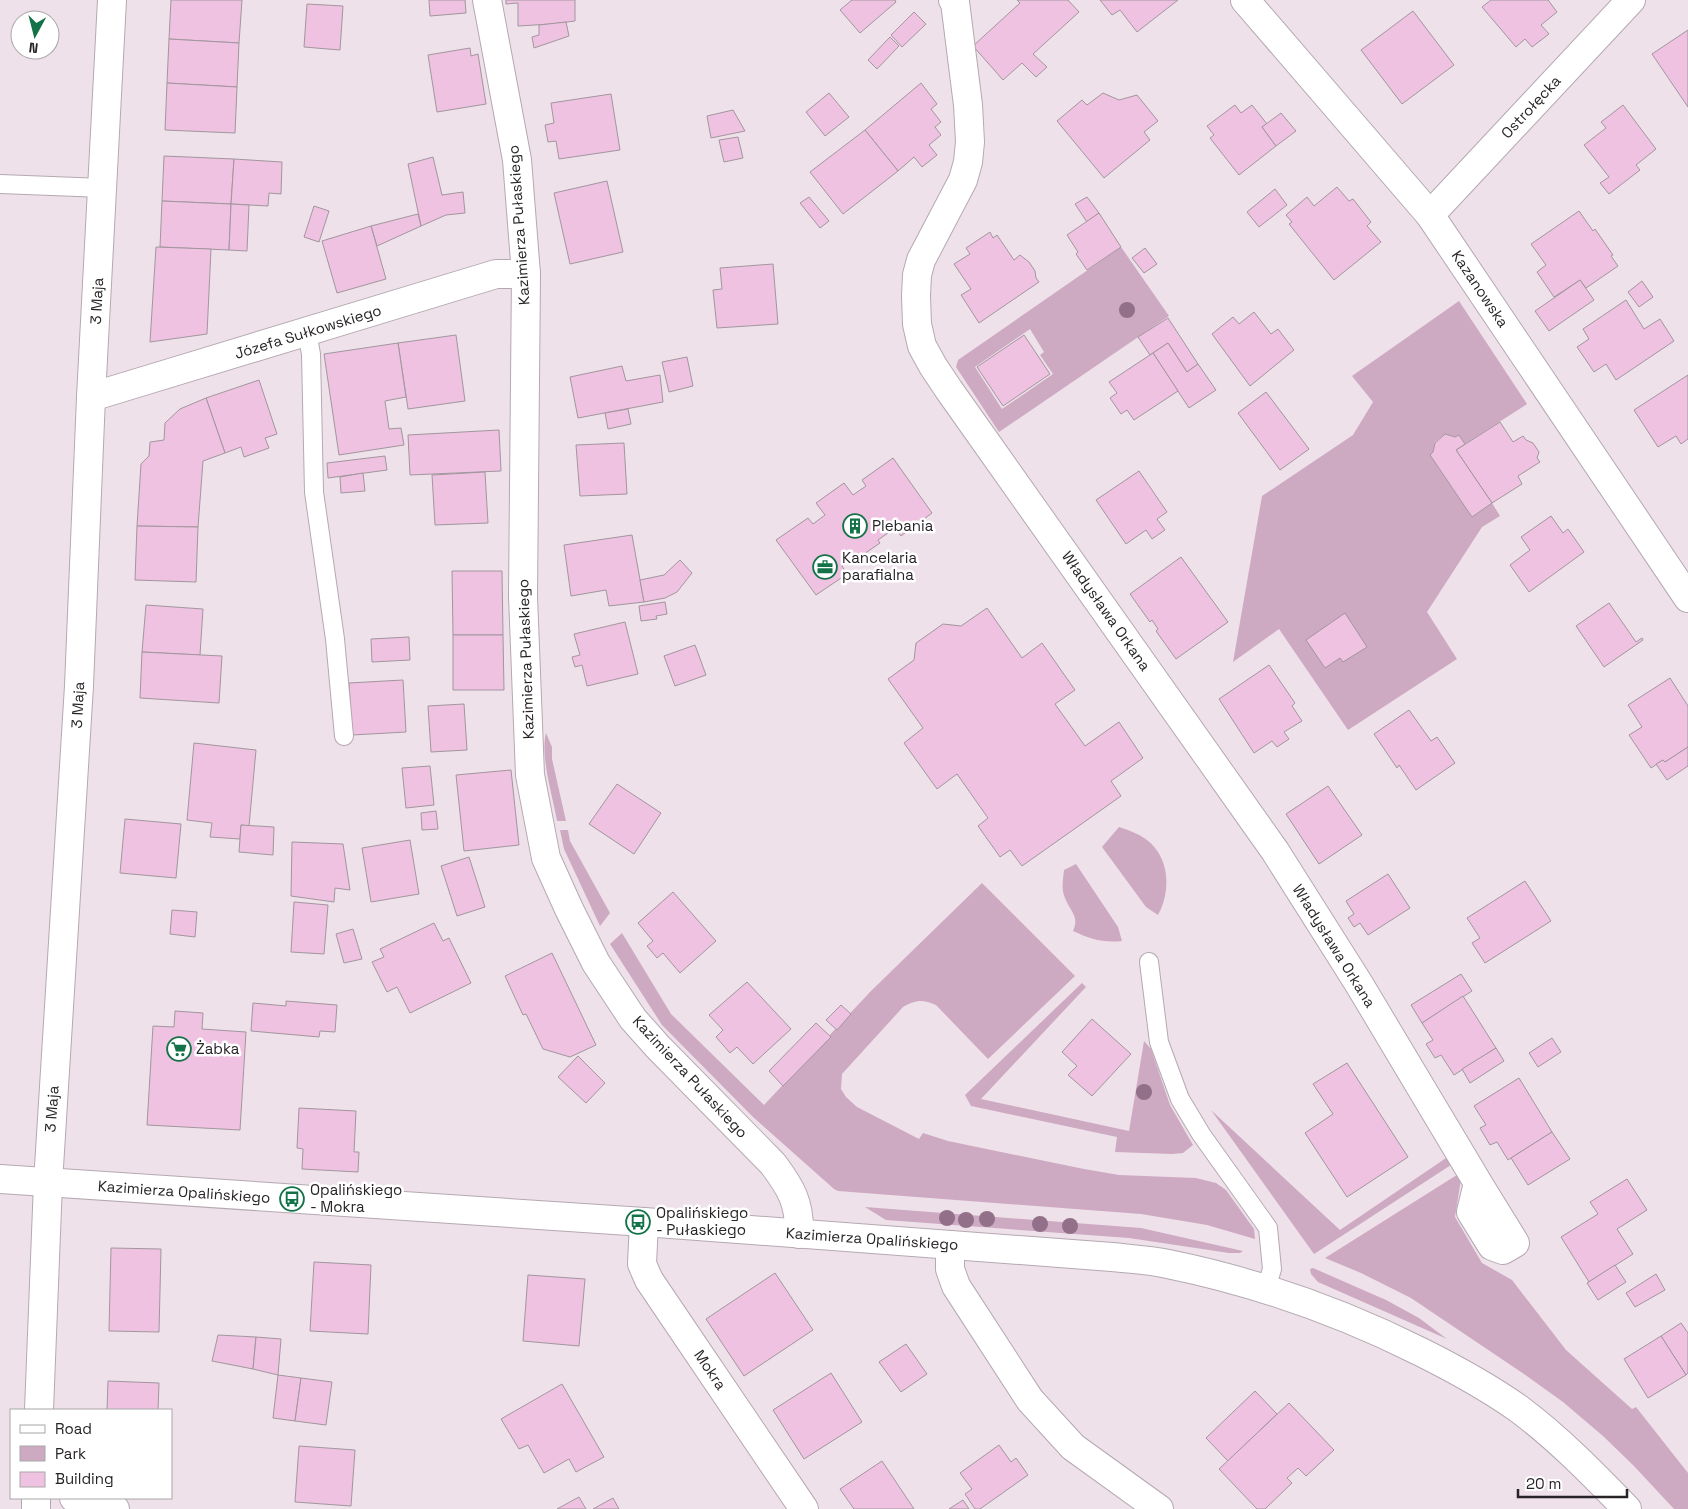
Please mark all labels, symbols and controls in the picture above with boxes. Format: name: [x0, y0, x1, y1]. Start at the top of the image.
north arrow: [10, 10, 60, 60]
text: N: [28, 38, 39, 57]
street label: Ostrołęcka: [1497, 71, 1565, 142]
street label: Kazimierza Pułaskiego: [503, 144, 534, 306]
street label: Kazanowska: [1448, 247, 1513, 331]
street label: 3 Maja: [86, 277, 107, 325]
street label: Józefa Sułkowskiego: [232, 300, 384, 363]
building icon: Plebania: [842, 513, 868, 539]
place label: Plebania: [872, 516, 934, 535]
street label: Władysława Orkana: [1058, 547, 1155, 675]
place label: Kancelaria parafialna: [842, 548, 917, 584]
office icon: Kancelaria parafialna: [812, 554, 838, 580]
street label: Kazimierza Pułaskiego: [513, 579, 538, 739]
street label: 3 Maja: [67, 681, 88, 729]
street label: Władysława Orkana: [1289, 880, 1380, 1011]
street label: Kazimierza Pułaskiego: [629, 1012, 752, 1142]
supermarket icon: Żabka: [166, 1036, 192, 1062]
place label: Żabka: [196, 1039, 240, 1058]
street label: 3 Maja: [40, 1085, 63, 1133]
street label: Kazimierza Opalińskiego: [97, 1176, 271, 1207]
place label: Opalińskiego - Mokra: [310, 1180, 402, 1216]
bus stop icon: Opalińskiego - Mokra: [279, 1186, 305, 1212]
place label: Opalińskiego - Pułaskiego: [656, 1203, 748, 1239]
bus stop icon: Opalińskiego - Pułaskiego: [625, 1209, 651, 1235]
street label: Kazimierza Opalińskiego: [785, 1223, 959, 1254]
street label: Mokra: [690, 1346, 731, 1394]
legend: [10, 1409, 172, 1499]
text: Road: [55, 1419, 92, 1438]
text: Park: [55, 1444, 86, 1463]
scale bar: [1518, 1466, 1627, 1498]
text: Building: [55, 1469, 114, 1488]
text: 20 m: [1526, 1474, 1561, 1493]

